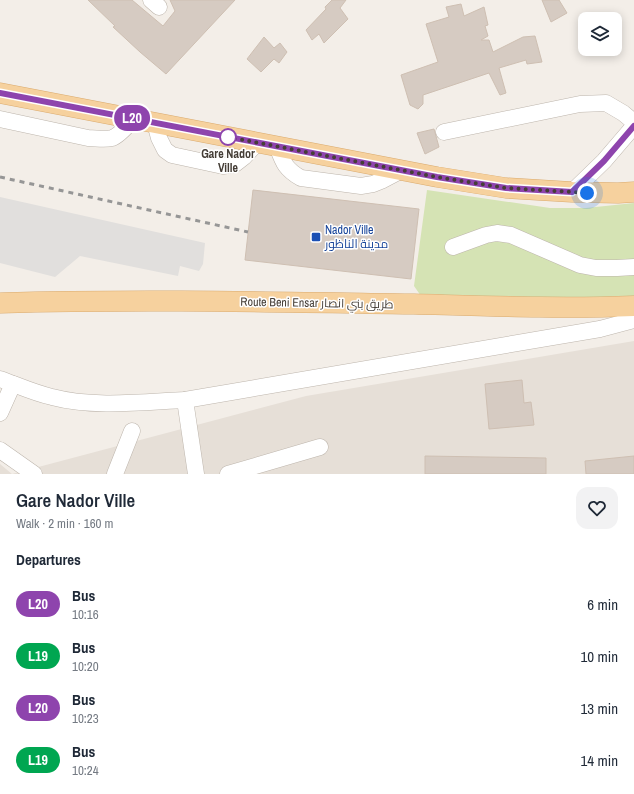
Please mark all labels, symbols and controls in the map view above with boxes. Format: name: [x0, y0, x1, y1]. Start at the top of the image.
map controls: [578, 12, 622, 56]
button: layers: [578, 12, 622, 56]
line badge: L20: [109, 105, 155, 131]
text: L20: [122, 109, 142, 127]
marker: Gare Nador Ville: [219, 128, 237, 146]
place label: Gare Nador Ville: [201, 146, 255, 176]
your location: [577, 183, 597, 203]
place label: Nador Ville مدينة الناظور: [324, 222, 388, 252]
marker: Nador Ville مدينة الناظور: [310, 231, 322, 243]
street label: Route Beni Ensar طريق بني انصار: [240, 294, 394, 314]
text: Gare Nador Ville: [16, 487, 135, 513]
button: heart: [576, 487, 618, 529]
text: Walk · 2 min · 160 m: [16, 515, 113, 532]
text: Departures: [16, 549, 81, 570]
text: Bus: [72, 585, 95, 606]
text: 6 min: [587, 594, 618, 615]
text: L20: [28, 595, 48, 613]
text: 10:16: [72, 606, 99, 623]
text: Bus: [72, 637, 95, 658]
text: 10 min: [580, 646, 618, 667]
text: L19: [28, 647, 48, 665]
text: 10:20: [72, 658, 99, 675]
text: Bus: [72, 689, 95, 710]
text: 13 min: [580, 698, 618, 719]
text: L20: [28, 699, 48, 717]
text: 10:23: [72, 710, 99, 727]
text: Bus: [72, 741, 95, 762]
text: 14 min: [580, 750, 618, 771]
text: L19: [28, 751, 48, 769]
text: 10:24: [72, 762, 99, 779]

